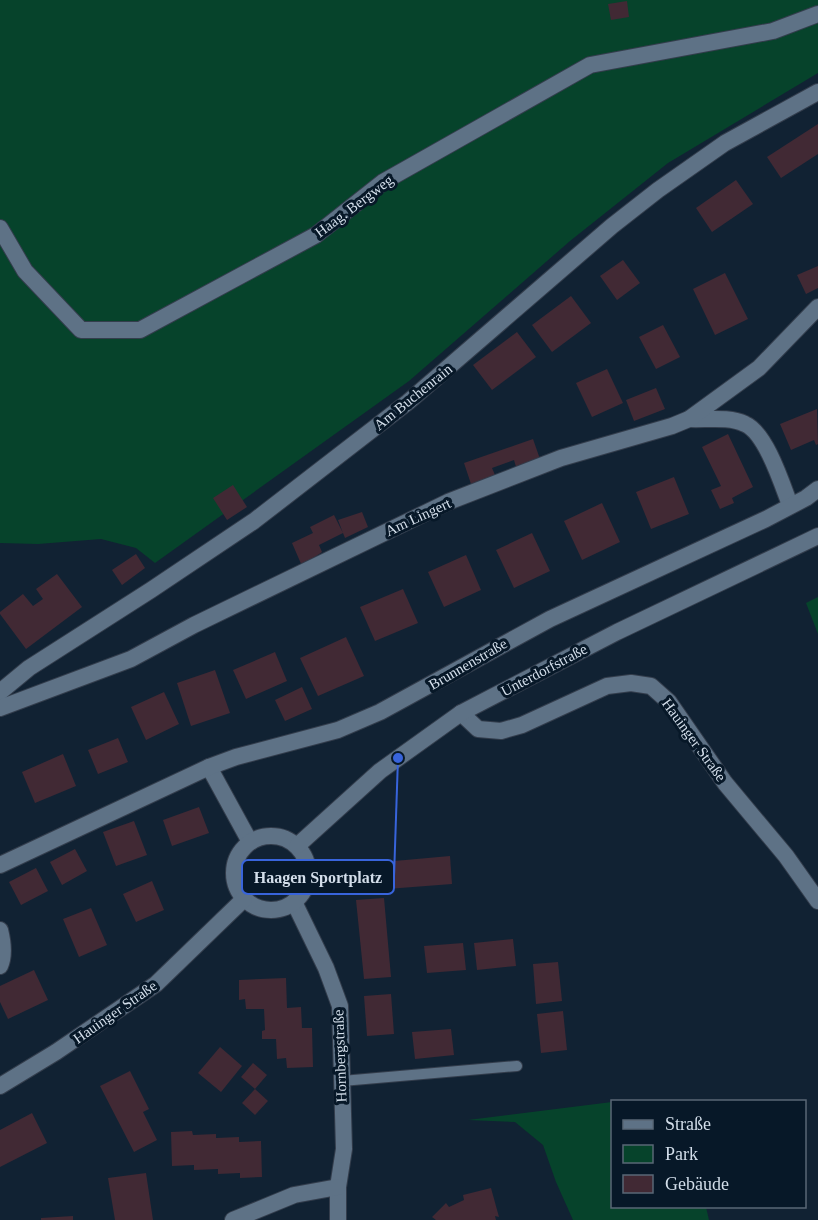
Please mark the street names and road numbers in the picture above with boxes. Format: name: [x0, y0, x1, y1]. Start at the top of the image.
street label: Haag. Bergweg: [312, 171, 396, 240]
street label: Am Buchenrain: [371, 360, 455, 433]
street label: Am Lingert: [383, 495, 454, 539]
street label: Brunnenstraße: [426, 635, 510, 693]
street label: Unterdorfstraße: [498, 640, 590, 699]
street label: Hauinger Straße: [659, 696, 729, 785]
street label: Hauinger Straße: [70, 977, 160, 1047]
street label: Hornbergstraße: [330, 1009, 350, 1103]

